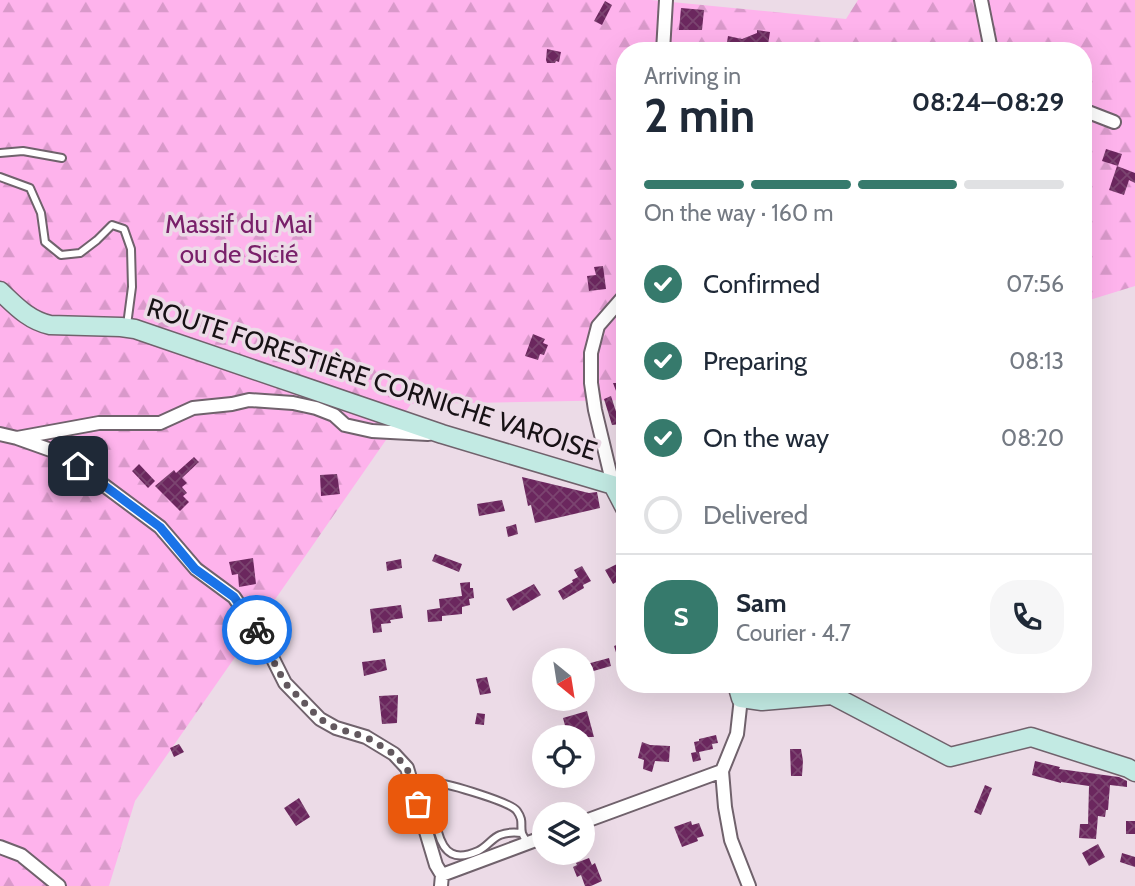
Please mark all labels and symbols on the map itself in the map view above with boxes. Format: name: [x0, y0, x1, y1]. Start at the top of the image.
park label: Massif du Mai ou de Sicié: [165, 208, 313, 270]
street label: ROUTE FORESTIÈRE CORNICHE VAROISE: [143, 291, 601, 467]
pin: [48, 436, 108, 496]
courier: [222, 595, 292, 665]
north arrow: [532, 648, 595, 710]
pin: [388, 774, 448, 834]

